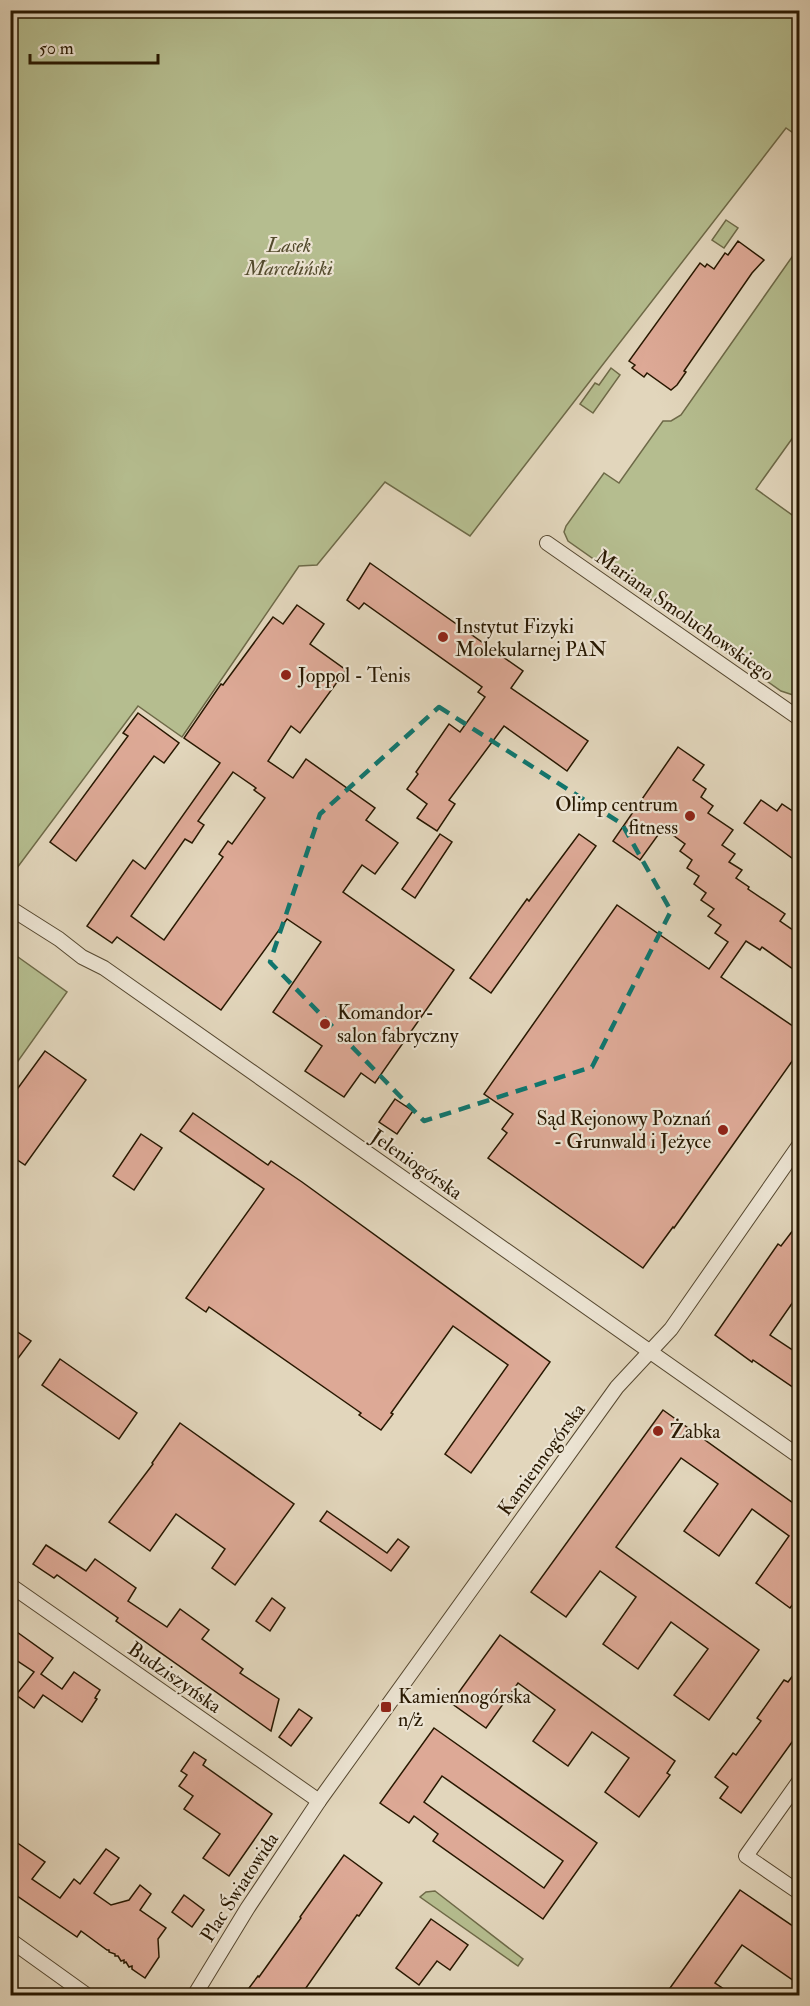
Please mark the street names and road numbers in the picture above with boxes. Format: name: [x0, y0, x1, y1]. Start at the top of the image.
street label: Mariana Smoluchowskiego: [590, 544, 779, 687]
street label: Jeleniogórska: [365, 1123, 468, 1206]
street label: Kamiennogórska: [492, 1398, 591, 1520]
street label: Budziszyńska: [123, 1636, 227, 1719]
street label: Plac Światowida: [194, 1827, 285, 1947]

